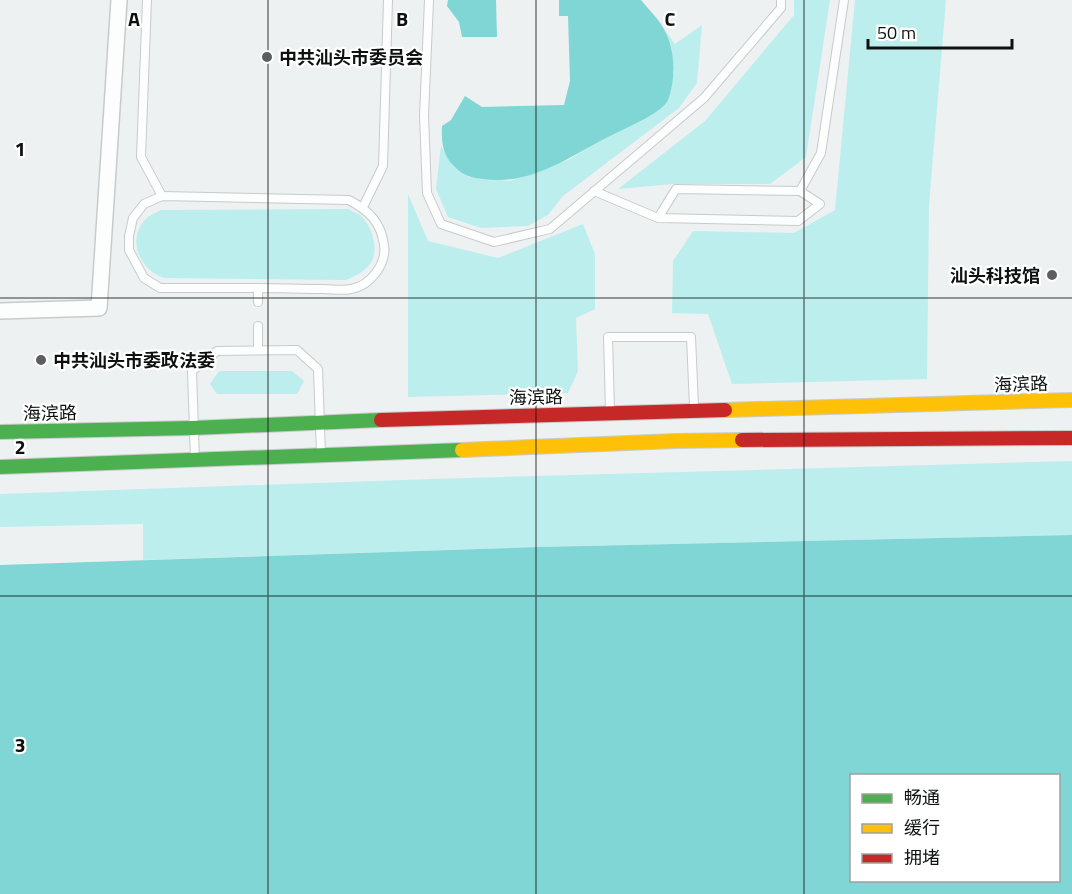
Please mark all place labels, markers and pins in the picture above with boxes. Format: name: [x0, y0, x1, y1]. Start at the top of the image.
place label: 中共汕头市委员会: [279, 44, 423, 71]
marker: 中共汕头市委员会: [260, 50, 274, 64]
place label: 汕头科技馆: [950, 262, 1040, 289]
marker: 汕头科技馆: [1045, 268, 1059, 282]
place label: 中共汕头市委政法委: [53, 347, 215, 374]
marker: 中共汕头市委政法委: [34, 353, 48, 367]

